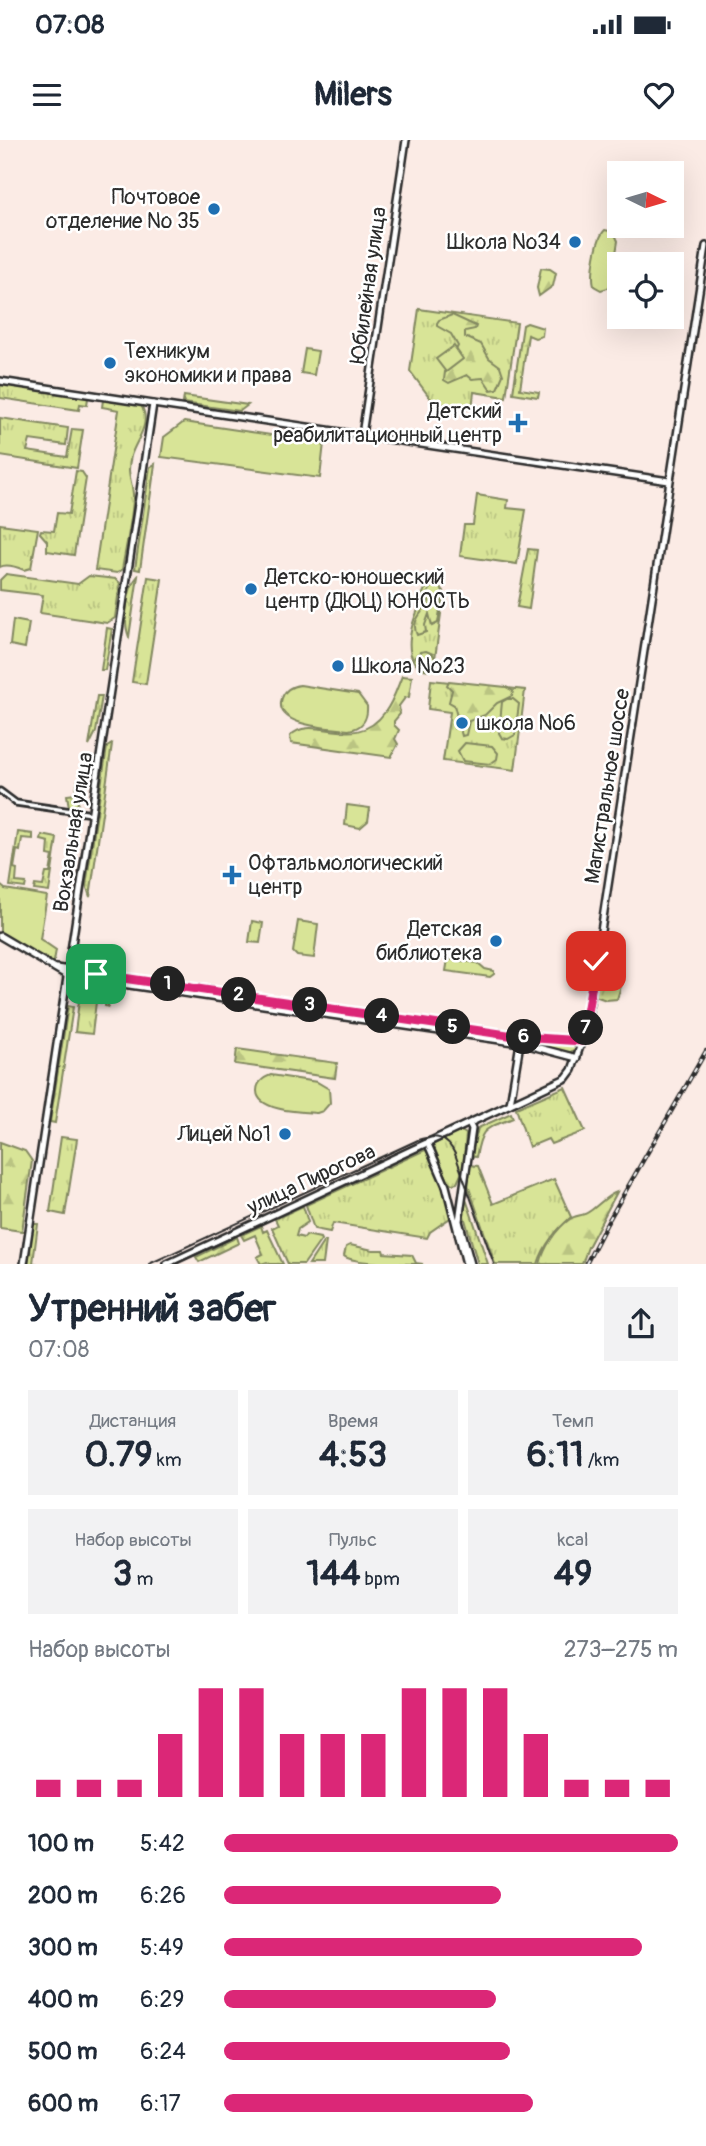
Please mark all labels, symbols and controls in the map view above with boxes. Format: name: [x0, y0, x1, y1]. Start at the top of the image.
text: 07:08: [35, 9, 104, 41]
text: Milers: [314, 75, 392, 115]
icon: menu: [28, 76, 66, 114]
icon: heart: [640, 76, 678, 114]
north arrow: [607, 161, 684, 238]
map controls: [607, 161, 684, 329]
place label: Почтовое отделение № 35: [46, 184, 201, 235]
marker: Почтовое отделение № 35: [206, 201, 222, 217]
street label: Юбилейная улица: [344, 205, 393, 365]
place label: Школа №34: [447, 229, 561, 256]
marker: Школа №34: [567, 234, 583, 250]
button: locate: [607, 252, 684, 329]
place label: Техникум экономики и права: [124, 338, 291, 389]
marker: Техникум экономики и права: [102, 355, 118, 371]
place label: Детский реабилитационный центр: [273, 398, 502, 449]
marker: Детский реабилитационный центр: [508, 413, 528, 433]
place label: Детско-юношеский центр (ДЮЦ) ЮНОСТЬ: [264, 564, 470, 615]
marker: Детско-юношеский центр (ДЮЦ) ЮНОСТЬ: [243, 581, 259, 597]
place label: Школа №23: [352, 653, 465, 680]
marker: Школа №23: [330, 658, 346, 674]
street label: Магистральное шоссе: [579, 686, 636, 886]
place label: школа №6: [476, 710, 576, 737]
marker: школа №6: [454, 715, 470, 731]
street label: Вокзальная улица: [48, 750, 99, 914]
place label: Офтальмологический центр: [248, 850, 443, 901]
marker: Офтальмологический центр: [222, 865, 242, 885]
place label: Детская библиотека: [375, 916, 482, 967]
pin: [566, 931, 626, 991]
marker: Детская библиотека: [488, 933, 504, 949]
icon: check: [577, 942, 615, 980]
pin: [66, 944, 126, 1004]
icon: arrive: [77, 955, 115, 993]
pin: 1: [150, 966, 186, 1002]
text: 1: [164, 971, 171, 995]
pin: 2: [222, 978, 256, 1012]
text: 2: [233, 982, 244, 1006]
pin: 3: [292, 988, 328, 1022]
text: 3: [304, 992, 315, 1016]
pin: 4: [364, 998, 400, 1034]
text: 4: [376, 1003, 387, 1027]
pin: 5: [435, 1010, 470, 1044]
pin: 7: [568, 1010, 604, 1046]
text: 5: [447, 1014, 458, 1038]
text: 7: [580, 1015, 591, 1039]
pin: 6: [506, 1020, 542, 1054]
text: 6: [518, 1024, 529, 1048]
place label: Лицей №1: [176, 1121, 271, 1148]
marker: Лицей №1: [277, 1126, 293, 1142]
street label: улица Пирогова: [242, 1138, 380, 1221]
text: Утренний забег: [28, 1285, 276, 1333]
button: share: [604, 1287, 678, 1361]
text: 07:08: [28, 1335, 89, 1364]
text: Дистанция: [90, 1409, 176, 1433]
text: Время: [328, 1409, 378, 1433]
text: Темп: [552, 1409, 594, 1433]
text: 0.79: [84, 1433, 153, 1477]
text: 4:53: [319, 1433, 387, 1477]
text: 6:11: [527, 1433, 584, 1477]
text: km: [153, 1448, 182, 1472]
text: /km: [584, 1448, 619, 1472]
text: Набор высоты: [74, 1528, 192, 1552]
text: Пульс: [329, 1528, 377, 1552]
text: kcal: [558, 1528, 588, 1552]
text: 3: [113, 1552, 132, 1596]
text: 144: [306, 1552, 361, 1596]
text: 49: [554, 1552, 592, 1596]
text: m: [132, 1567, 153, 1591]
text: bpm: [361, 1567, 400, 1591]
text: Набор высоты: [28, 1635, 170, 1664]
text: 273–275 m: [564, 1635, 678, 1664]
text: 100 m: [28, 1829, 94, 1858]
text: 5:42: [140, 1829, 185, 1858]
text: 200 m: [28, 1881, 98, 1910]
text: 6:26: [140, 1881, 186, 1910]
text: 300 m: [28, 1933, 98, 1962]
text: 5:49: [140, 1933, 184, 1962]
text: 400 m: [28, 1985, 98, 2014]
text: 6:29: [140, 1985, 184, 2014]
text: 500 m: [28, 2037, 97, 2066]
text: 6:24: [140, 2037, 186, 2066]
text: 600 m: [28, 2089, 98, 2118]
text: 6:17: [140, 2089, 181, 2118]

